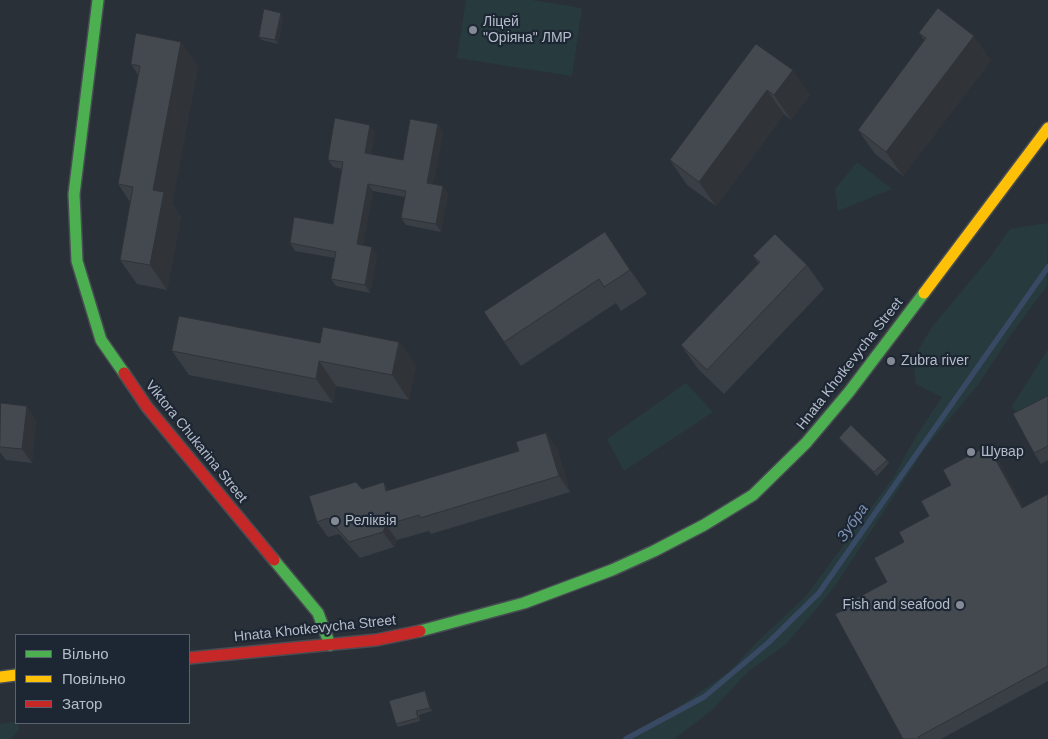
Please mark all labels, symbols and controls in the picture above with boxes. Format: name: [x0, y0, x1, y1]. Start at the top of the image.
place label: Ліцей "Оріяна" ЛМР: [483, 14, 572, 46]
marker: Ліцей "Оріяна" ЛМР: [467, 24, 479, 36]
street label: Hnata Khotkevycha Street: [793, 295, 907, 433]
place label: Zubra river: [901, 353, 969, 369]
marker: Zubra river: [885, 355, 897, 367]
street label: Viktora Chukarina Street: [142, 378, 250, 506]
place label: Шувар: [981, 444, 1024, 460]
marker: Шувар: [965, 446, 977, 458]
water label: Зубра: [834, 501, 872, 545]
place label: Реліквія: [345, 513, 397, 529]
marker: Реліквія: [329, 515, 341, 527]
place label: Fish and seafood: [843, 597, 950, 613]
marker: Fish and seafood: [954, 599, 966, 611]
street label: Hnata Khotkevycha Street: [233, 612, 397, 646]
legend: [15, 634, 190, 724]
text: Вільно: [62, 645, 109, 662]
text: Повільно: [62, 670, 126, 687]
text: Затор: [62, 695, 102, 712]

